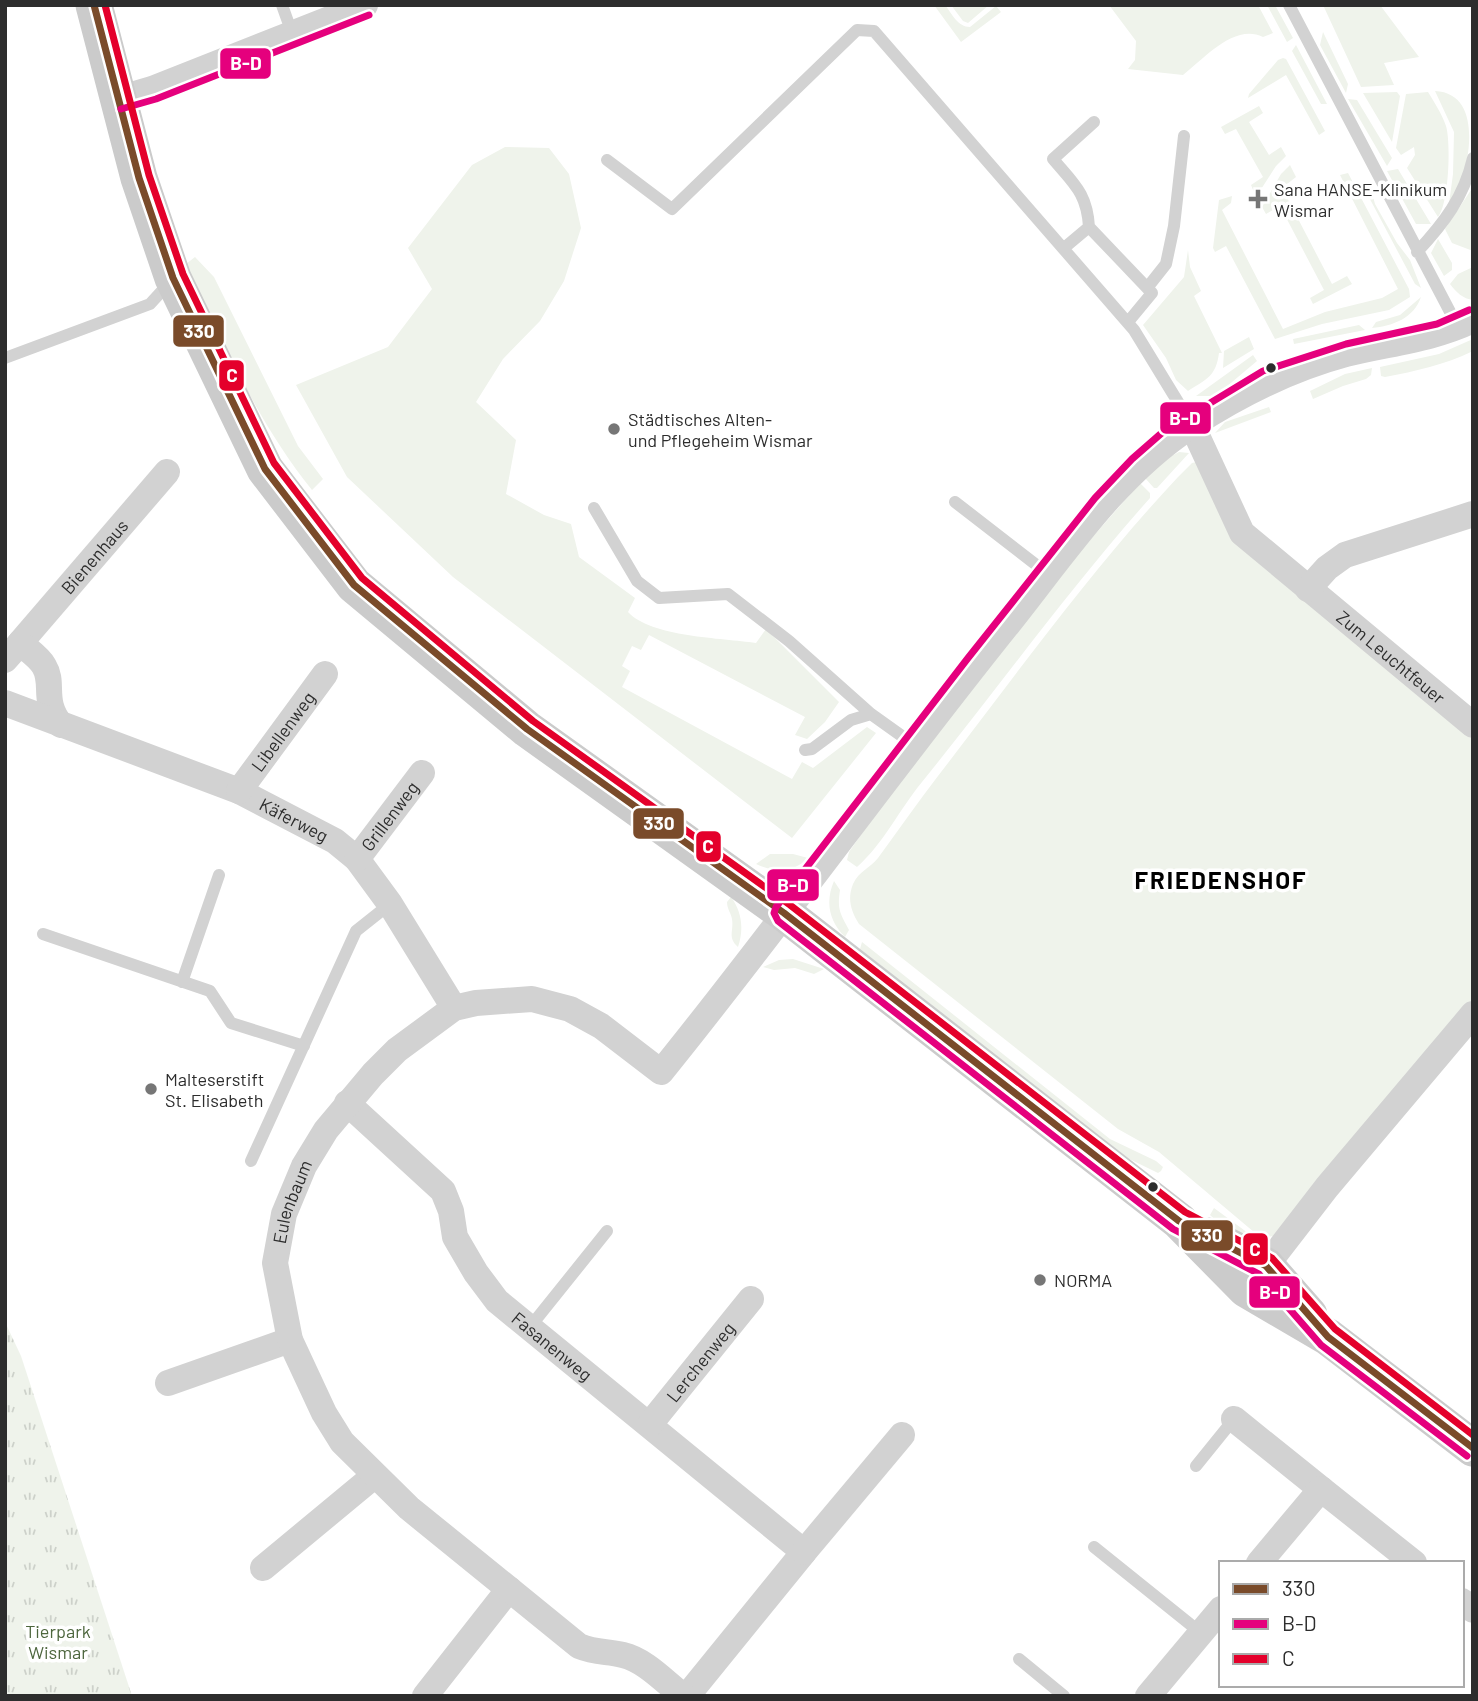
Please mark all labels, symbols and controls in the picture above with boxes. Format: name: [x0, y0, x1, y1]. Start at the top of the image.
line badge: B-D: [219, 47, 272, 80]
text: B-D: [230, 51, 262, 74]
place label: Sana HANSE-Klinikum Wismar: [1274, 178, 1447, 221]
marker: Sana HANSE-Klinikum Wismar: [1248, 189, 1268, 209]
line badge: 330: [172, 314, 225, 348]
text: 330: [183, 319, 215, 342]
line badge: C: [218, 359, 245, 392]
unlabelled marker: [1264, 361, 1278, 375]
text: C: [226, 363, 238, 386]
line badge: B-D: [1159, 401, 1212, 435]
text: B-D: [1169, 406, 1201, 429]
place label: Städtisches Alten- und Pflegeheim Wismar: [628, 408, 813, 451]
marker: Städtisches Alten- und Pflegeheim Wismar: [606, 421, 622, 437]
street label: Bienenhaus: [56, 515, 133, 598]
street label: Zum Leuchtfeuer: [1333, 606, 1450, 709]
street label: Libellenweg: [246, 687, 319, 776]
street label: Grillenweg: [356, 777, 423, 855]
street label: Käferweg: [256, 793, 332, 847]
line badge: 330: [632, 807, 685, 840]
text: 330: [643, 811, 675, 834]
line badge: C: [695, 830, 722, 863]
text: C: [702, 834, 714, 857]
district label: FRIEDENSHOF: [1134, 865, 1308, 894]
line badge: B-D: [766, 868, 820, 902]
text: B-D: [777, 873, 809, 896]
place label: Malteserstift St. Elisabeth: [165, 1068, 264, 1111]
marker: Malteserstift St. Elisabeth: [143, 1081, 159, 1097]
street label: Eulenbaum: [268, 1157, 316, 1246]
unlabelled marker: [1146, 1180, 1160, 1194]
line badge: 330: [1180, 1219, 1234, 1252]
text: 330: [1191, 1223, 1223, 1246]
line badge: C: [1242, 1232, 1269, 1266]
text: C: [1249, 1237, 1261, 1260]
place label: NORMA: [1054, 1269, 1112, 1291]
marker: NORMA: [1032, 1272, 1048, 1288]
line badge: B-D: [1248, 1275, 1301, 1309]
text: B-D: [1259, 1280, 1291, 1303]
street label: Fasanenweg: [507, 1307, 597, 1385]
street label: Lerchenweg: [661, 1317, 739, 1406]
legend: [1219, 1561, 1464, 1687]
text: 330: [1282, 1575, 1316, 1600]
text: B-D: [1282, 1610, 1316, 1635]
park label: Tierpark Wismar: [25, 1620, 91, 1663]
text: C: [1282, 1645, 1295, 1670]

